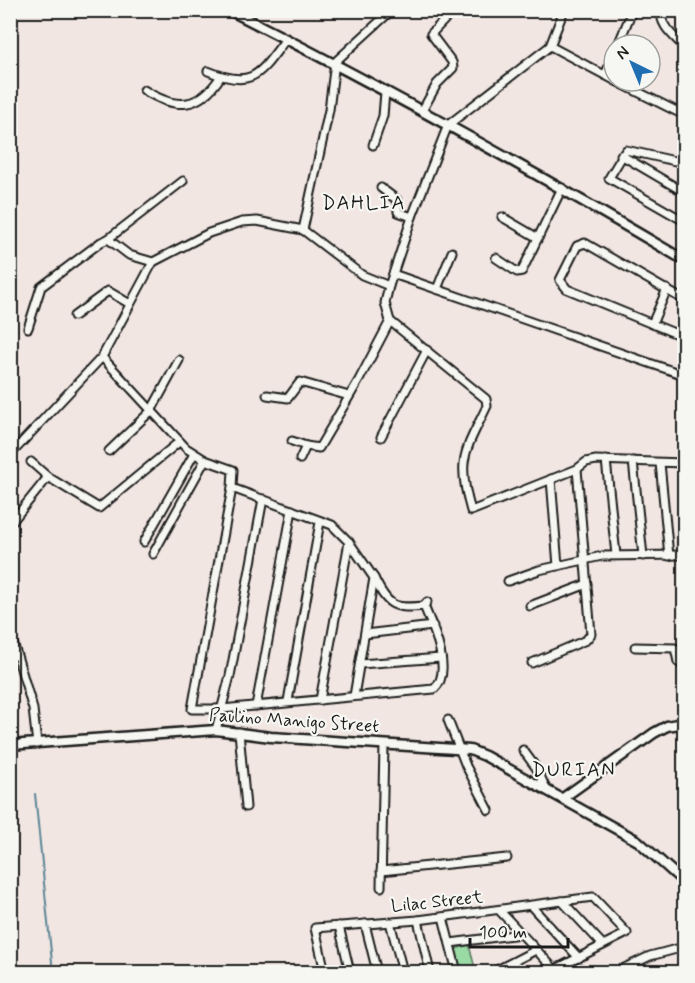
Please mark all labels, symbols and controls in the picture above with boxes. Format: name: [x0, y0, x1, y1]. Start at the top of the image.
north arrow: [602, 33, 662, 93]
text: N: [612, 42, 634, 64]
district label: DAHLIA: [322, 190, 406, 217]
street label: Paulino Manigo Street: [208, 703, 380, 739]
district label: DURIAN: [532, 757, 616, 784]
street label: Lilac Street: [390, 885, 484, 919]
scale bar: [470, 911, 568, 949]
text: 100 m: [479, 921, 527, 945]

